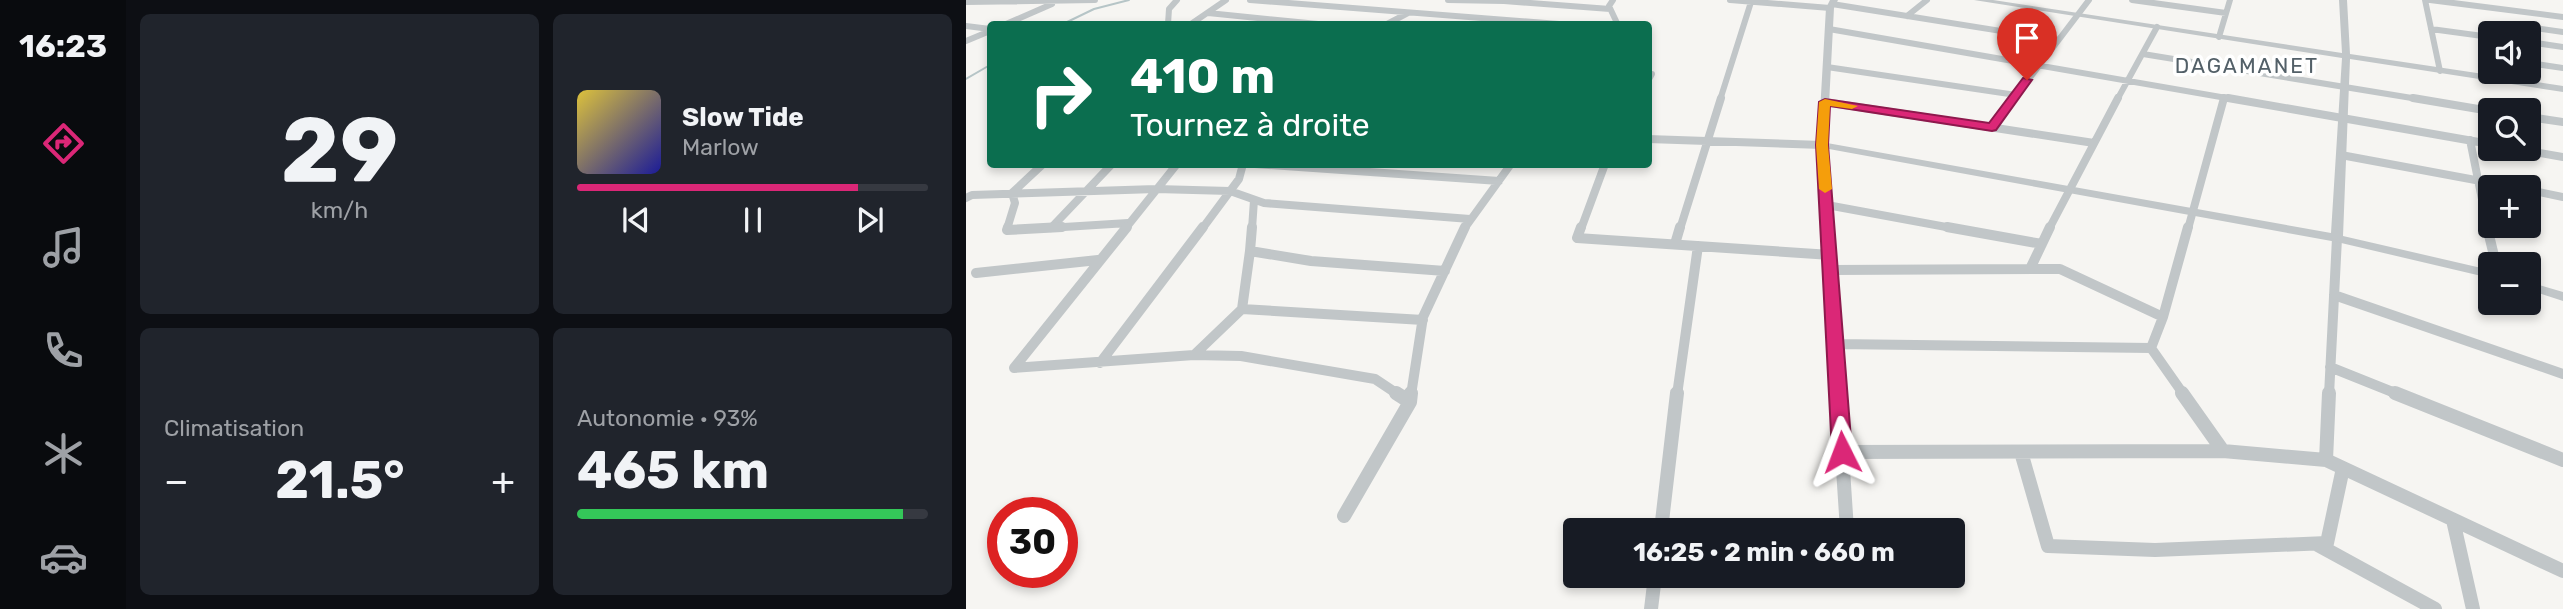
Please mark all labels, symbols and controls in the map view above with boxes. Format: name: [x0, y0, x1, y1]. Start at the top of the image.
pin: [1997, 8, 2057, 80]
icon: arrive: [2008, 19, 2046, 57]
map controls: [2478, 21, 2541, 315]
button: sound: [2478, 21, 2541, 84]
text: 16:23: [19, 27, 107, 65]
text: 410 m: [1130, 47, 1275, 105]
icon: right: [1015, 49, 1106, 140]
district label: DAGAMANET: [2175, 53, 2319, 78]
text: 29: [281, 96, 398, 204]
button: search: [2478, 98, 2541, 161]
text: Slow Tide: [682, 102, 804, 133]
text: Tournez à droite: [1130, 106, 1370, 144]
icon: directions: [39, 119, 88, 168]
text: Marlow: [682, 133, 759, 161]
button: +: [2478, 175, 2541, 238]
text: km/h: [311, 196, 368, 224]
icon: previous: [617, 201, 655, 239]
icon: pause: [734, 201, 772, 239]
icon: next: [851, 201, 889, 239]
icon: music: [39, 223, 88, 272]
button: −: [2478, 252, 2541, 315]
icon: phone: [39, 326, 88, 375]
text: Autonomie · 93%: [577, 404, 758, 432]
text: Climatisation: [164, 414, 304, 442]
position arrow: [1805, 415, 1879, 489]
icon: climate: [39, 429, 88, 478]
text: 465 km: [577, 439, 769, 501]
text: 21.5°: [275, 449, 405, 511]
text: −: [164, 458, 189, 504]
text: +: [491, 458, 515, 504]
speed limit sign: 30: [987, 497, 1078, 588]
icon: car: [39, 533, 88, 582]
text: 16:25 · 2 min · 660 m: [1633, 537, 1895, 568]

